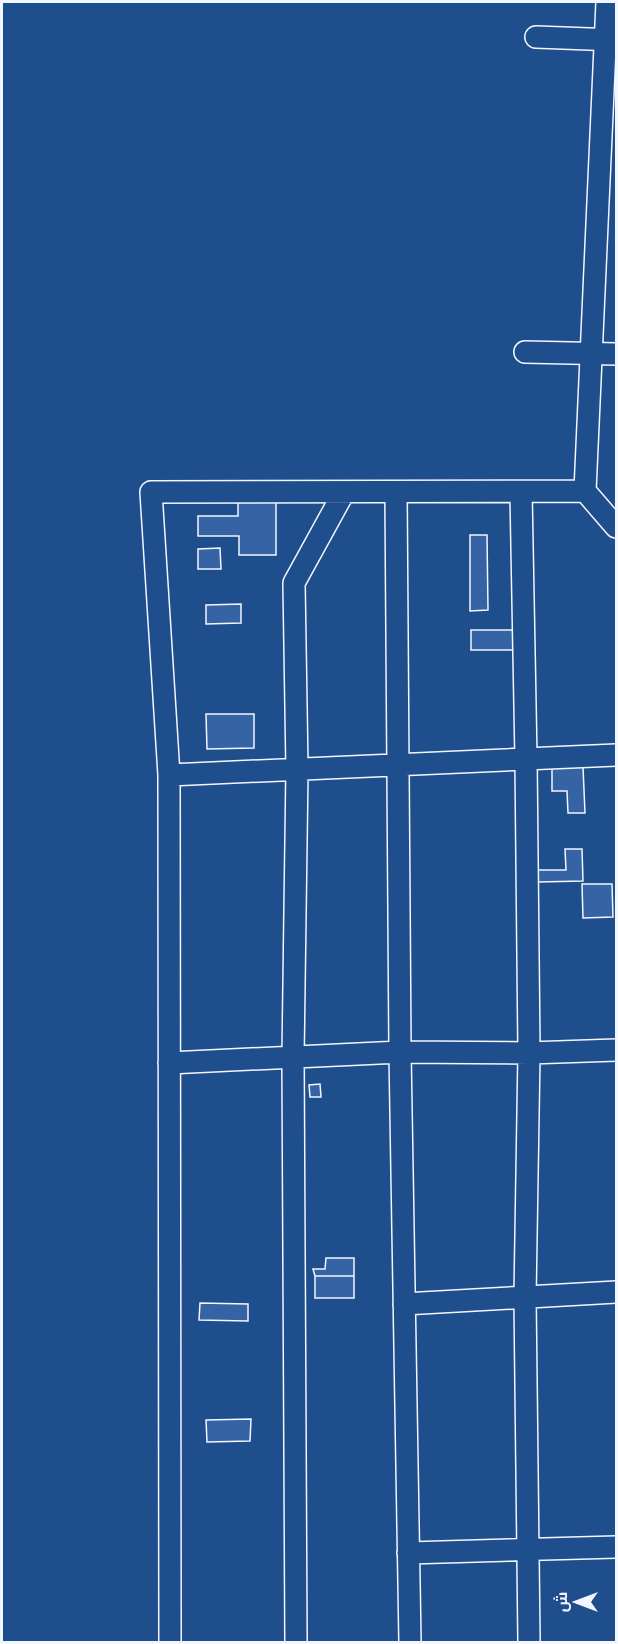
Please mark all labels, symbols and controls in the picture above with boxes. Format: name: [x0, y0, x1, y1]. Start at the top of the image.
north arrow: [546, 1572, 606, 1632]
text: ش: [551, 1592, 571, 1612]

